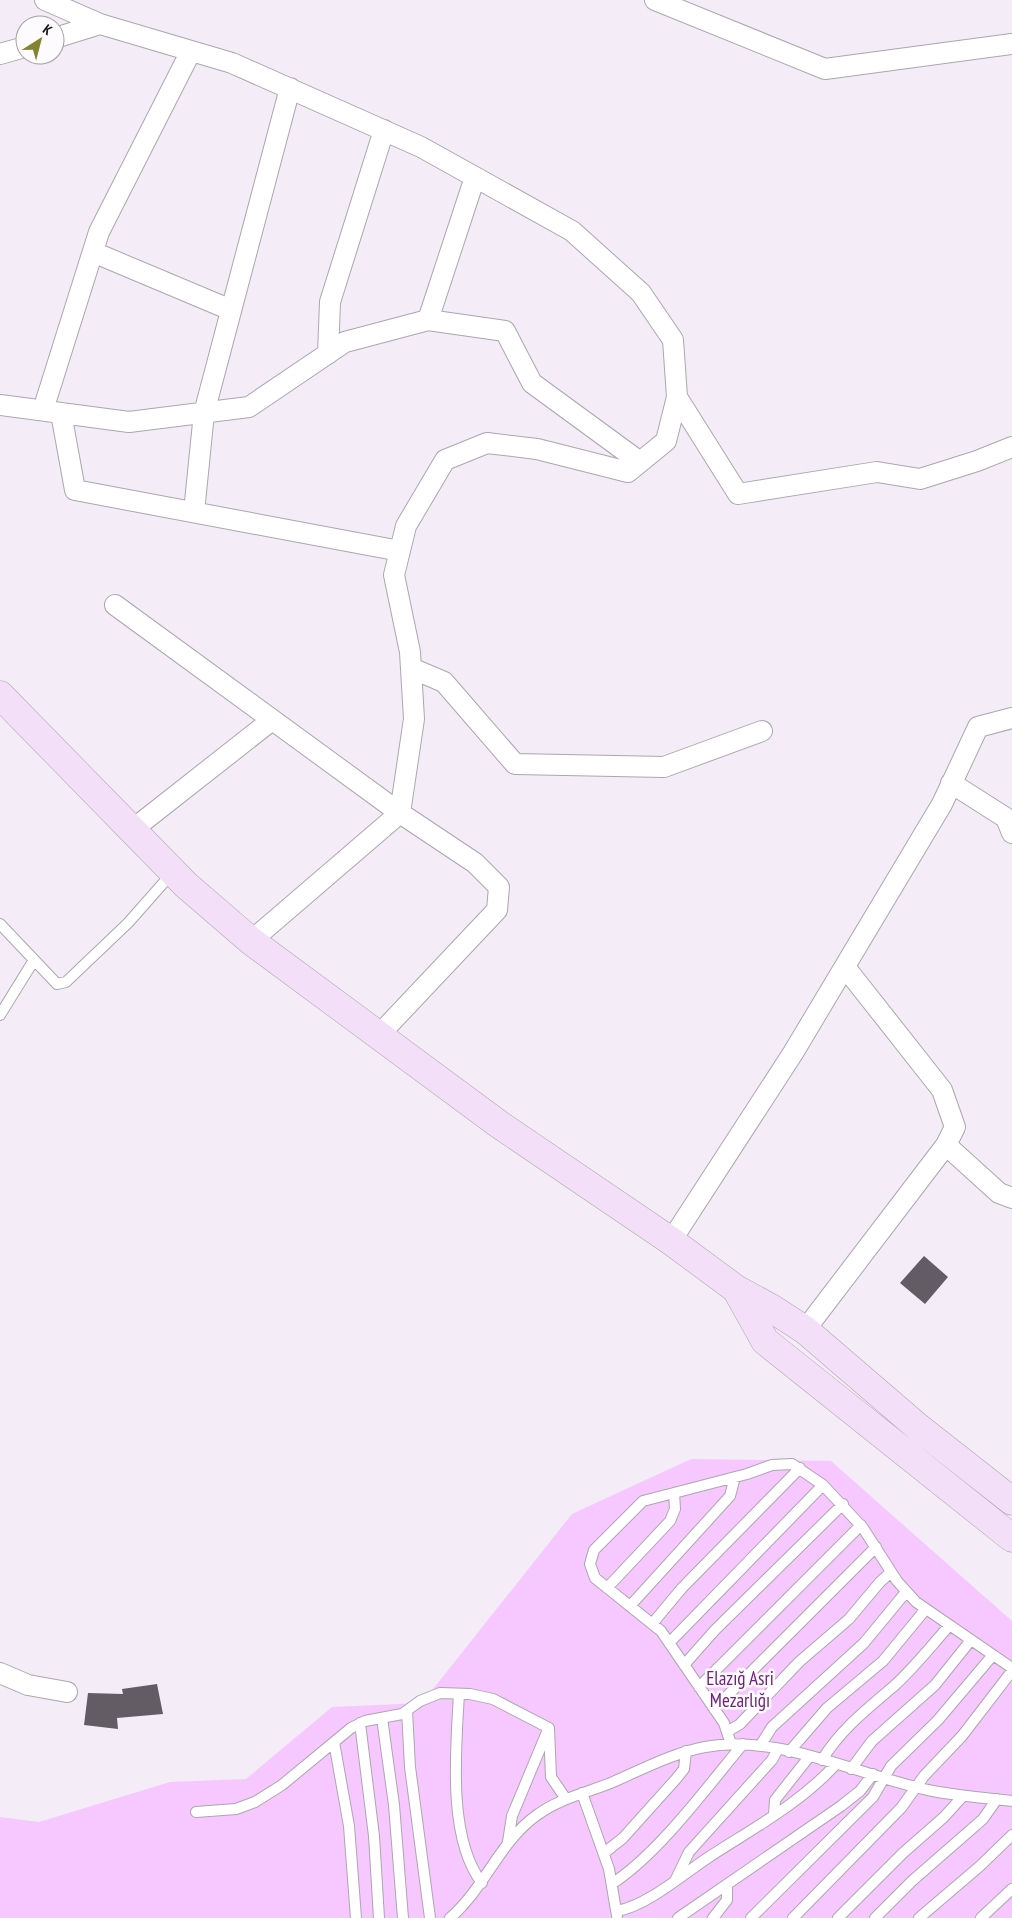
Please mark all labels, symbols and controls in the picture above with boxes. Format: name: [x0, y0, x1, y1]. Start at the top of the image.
north arrow: [15, 15, 65, 65]
text: K: [39, 20, 56, 39]
park label: Elazığ Asri Mezarlığı: [706, 1666, 774, 1712]

